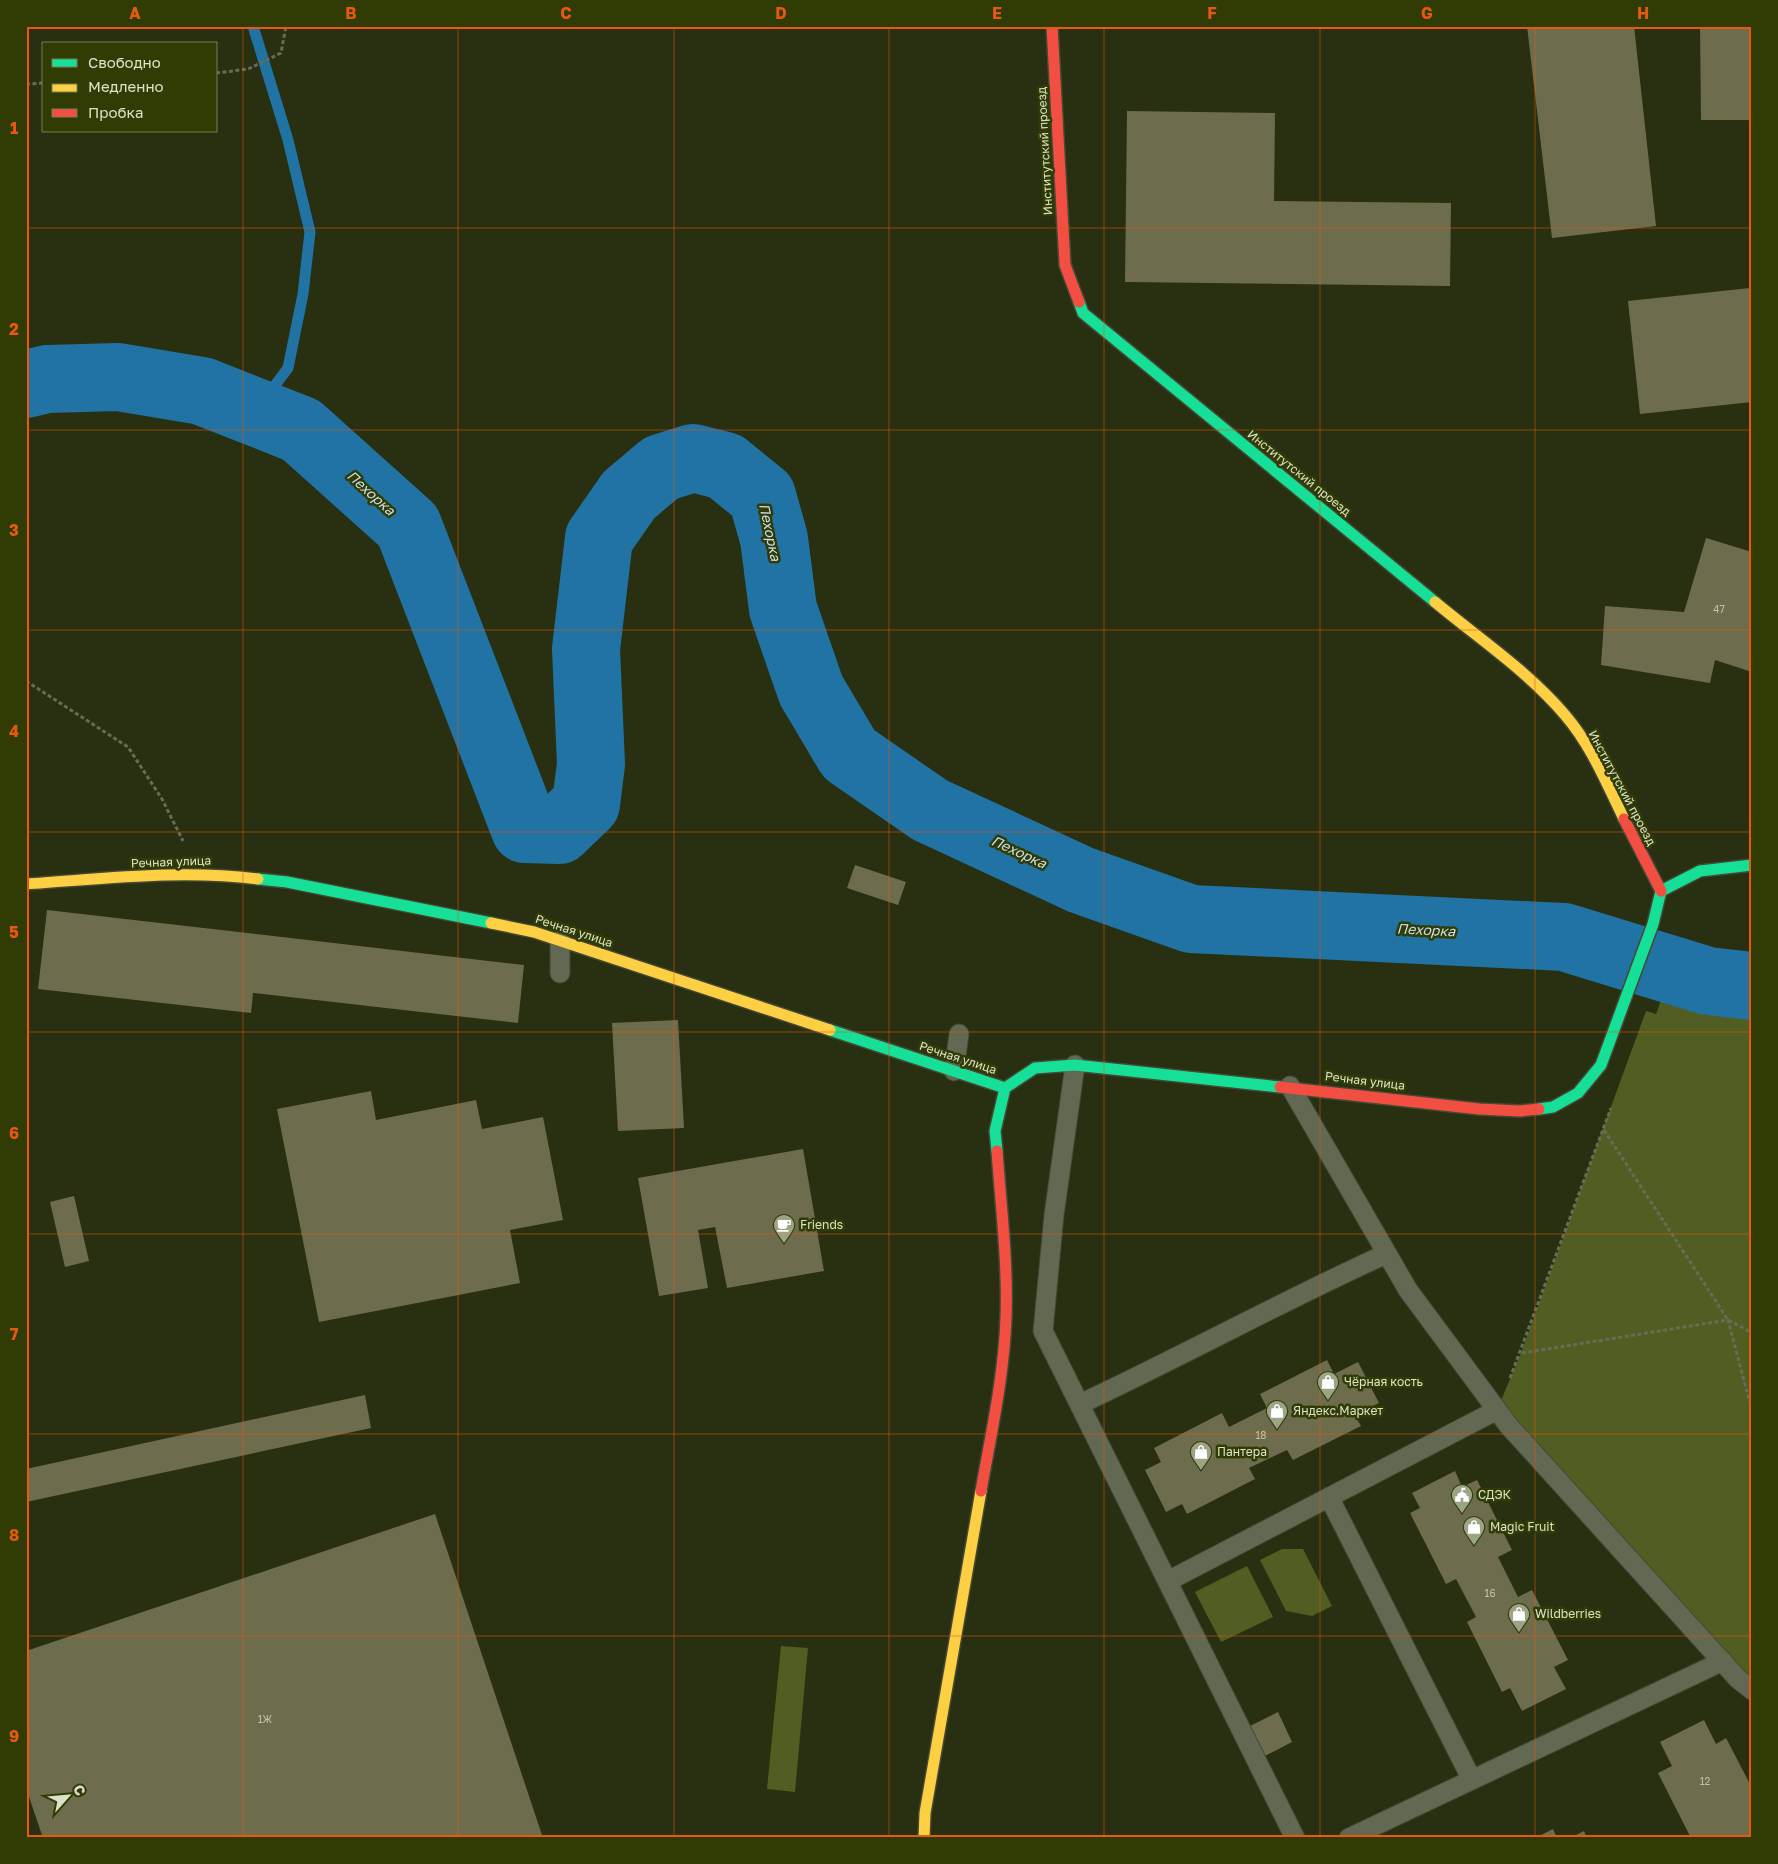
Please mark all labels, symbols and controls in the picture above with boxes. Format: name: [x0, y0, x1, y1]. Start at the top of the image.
text: A: [129, 3, 141, 23]
text: B: [345, 3, 357, 23]
text: C: [560, 3, 572, 23]
text: D: [775, 3, 787, 23]
text: E: [992, 3, 1002, 23]
text: F: [1207, 3, 1217, 23]
text: G: [1421, 3, 1433, 23]
text: H: [1637, 3, 1649, 23]
legend: [42, 42, 218, 132]
text: Свободно: [88, 53, 161, 71]
text: Медленно: [88, 77, 164, 95]
street label: Институтский проезд: [1034, 87, 1055, 216]
text: Пробка: [88, 103, 143, 121]
text: 1: [10, 118, 18, 138]
text: 2: [9, 319, 19, 339]
street label: Институтский проезд: [1245, 426, 1354, 519]
water label: Пехорка: [344, 467, 400, 519]
water label: Пехорка: [756, 501, 785, 563]
text: 3: [9, 520, 19, 540]
house number: 47: [1713, 603, 1725, 615]
text: 4: [9, 721, 19, 741]
street label: Институтский проезд: [1586, 728, 1659, 848]
water label: Пехорка: [989, 831, 1050, 872]
street label: Речная улица: [131, 853, 211, 870]
street label: Речная улица: [534, 911, 615, 950]
water label: Пехорка: [1396, 919, 1457, 940]
text: 5: [9, 922, 19, 942]
street label: Речная улица: [918, 1038, 999, 1077]
street label: Речная улица: [1324, 1068, 1406, 1093]
text: 6: [9, 1123, 19, 1143]
cafe icon: Friends: [772, 1213, 796, 1244]
place label: Friends: [800, 1217, 843, 1232]
text: 7: [10, 1324, 19, 1344]
shop icon: Чёрная кость: [1316, 1370, 1340, 1401]
place label: Чёрная кость: [1344, 1374, 1423, 1389]
shop icon: Яндекс.Маркет: [1265, 1399, 1289, 1430]
place label: Яндекс.Маркет: [1293, 1403, 1383, 1418]
house number: 18: [1256, 1429, 1266, 1441]
shop icon: Пантера: [1189, 1440, 1213, 1471]
place label: Пантера: [1217, 1444, 1267, 1459]
public building icon: СДЭК: [1450, 1483, 1474, 1514]
place label: СДЭК: [1478, 1487, 1512, 1502]
shop icon: Magic Fruit: [1462, 1515, 1486, 1546]
place label: Magic Fruit: [1490, 1519, 1555, 1534]
text: 8: [9, 1525, 19, 1545]
house number: 16: [1485, 1587, 1495, 1599]
shop icon: Wildberries: [1507, 1602, 1531, 1633]
place label: Wildberries: [1535, 1606, 1601, 1621]
house number: 1Ж: [258, 1713, 273, 1725]
text: 9: [9, 1726, 19, 1746]
north arrow: [42, 1772, 92, 1822]
house number: 12: [1700, 1775, 1711, 1787]
text: С: [70, 1782, 90, 1798]

